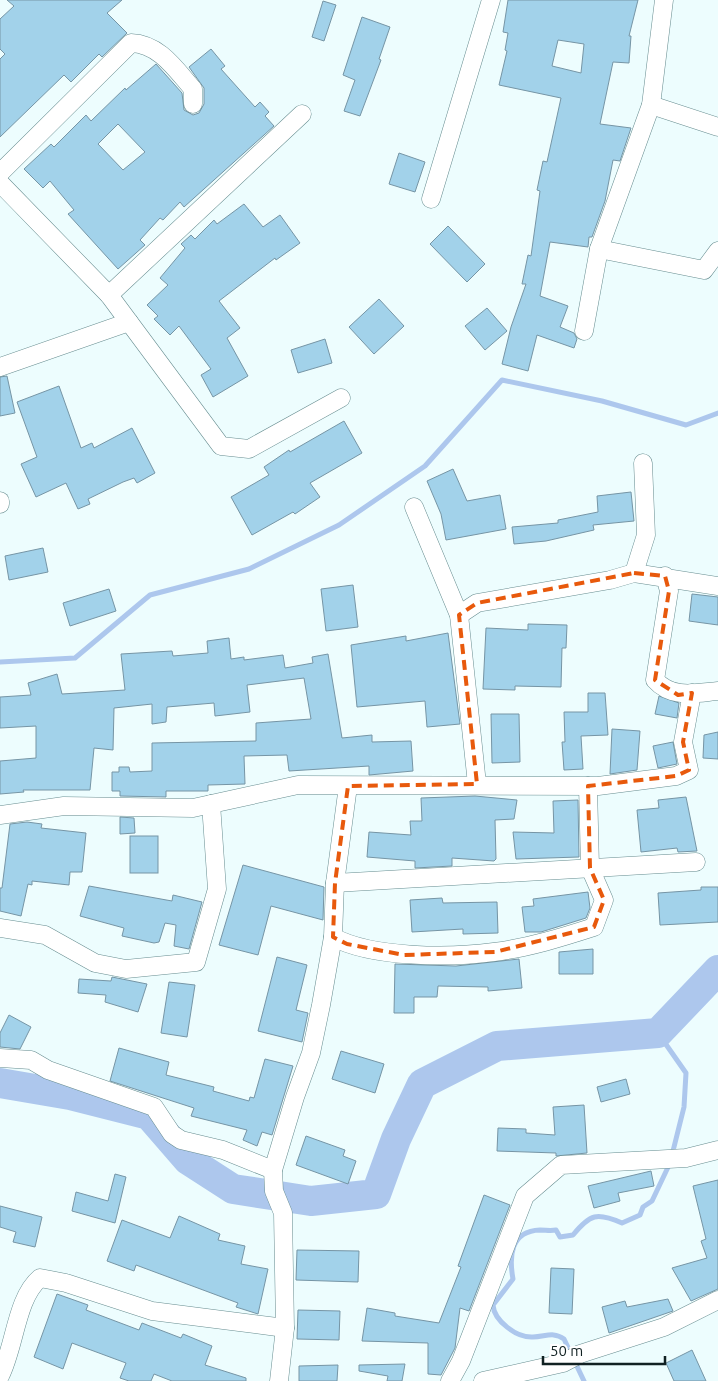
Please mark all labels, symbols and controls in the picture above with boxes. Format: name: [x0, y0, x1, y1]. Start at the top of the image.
scale bar: [543, 1334, 666, 1366]
text: 50 m: [550, 1342, 583, 1359]

